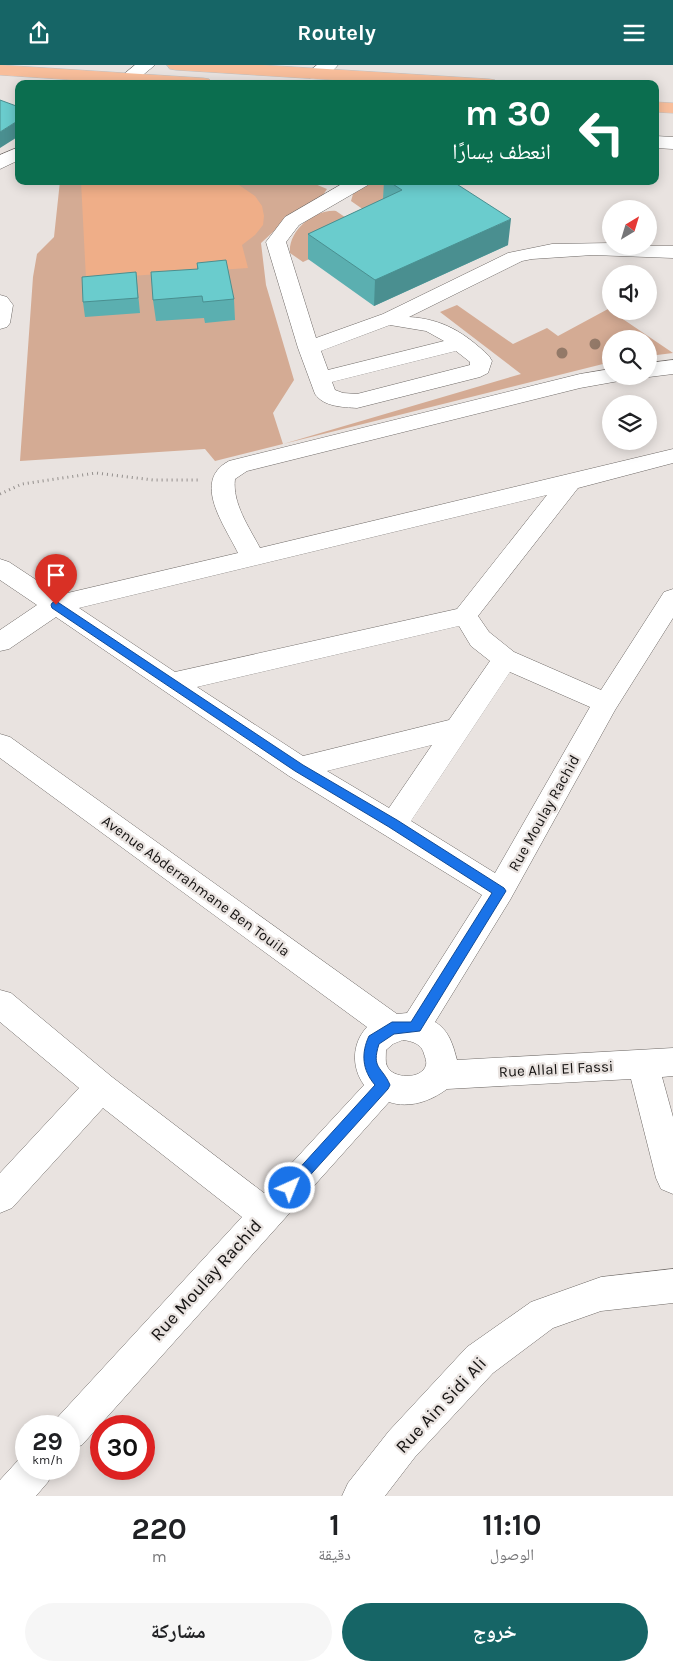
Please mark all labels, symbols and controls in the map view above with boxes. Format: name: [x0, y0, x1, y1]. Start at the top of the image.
icon: share: [25, 19, 53, 47]
icon: menu: [620, 19, 648, 47]
text: Routely: [297, 20, 376, 46]
text: 30 m: [465, 93, 551, 134]
icon: left: [569, 100, 634, 165]
text: انعطف يسارًا: [452, 139, 551, 165]
north arrow: [602, 200, 658, 255]
map controls: [602, 200, 657, 450]
button: sound: [602, 265, 657, 320]
button: search: [602, 330, 657, 385]
button: layers: [602, 395, 657, 450]
pin: [35, 554, 77, 605]
icon: arrive: [42, 561, 70, 589]
street label: Rue Moulay Rachid: [505, 752, 583, 874]
street label: Avenue Abderrahmane Ben Touila: [99, 812, 293, 960]
street label: Rue Allal El Fassi: [498, 1057, 614, 1081]
position arrow: [263, 1161, 315, 1213]
street label: Rue Moulay Rachid: [146, 1215, 266, 1345]
street label: Rue Ain Sidi Ali: [391, 1352, 491, 1458]
speed limit sign: 30: [90, 1415, 155, 1480]
text: 29: [32, 1427, 63, 1456]
text: km/h: [32, 1453, 63, 1467]
text: 1: [329, 1507, 340, 1543]
text: 11:10: [482, 1507, 542, 1543]
text: 220: [132, 1511, 187, 1547]
text: دقيقة: [318, 1545, 351, 1564]
text: الوصول: [490, 1545, 534, 1564]
text: m: [152, 1547, 167, 1566]
button: مشاركة: [25, 1603, 332, 1661]
button: خروج: [342, 1603, 648, 1661]

